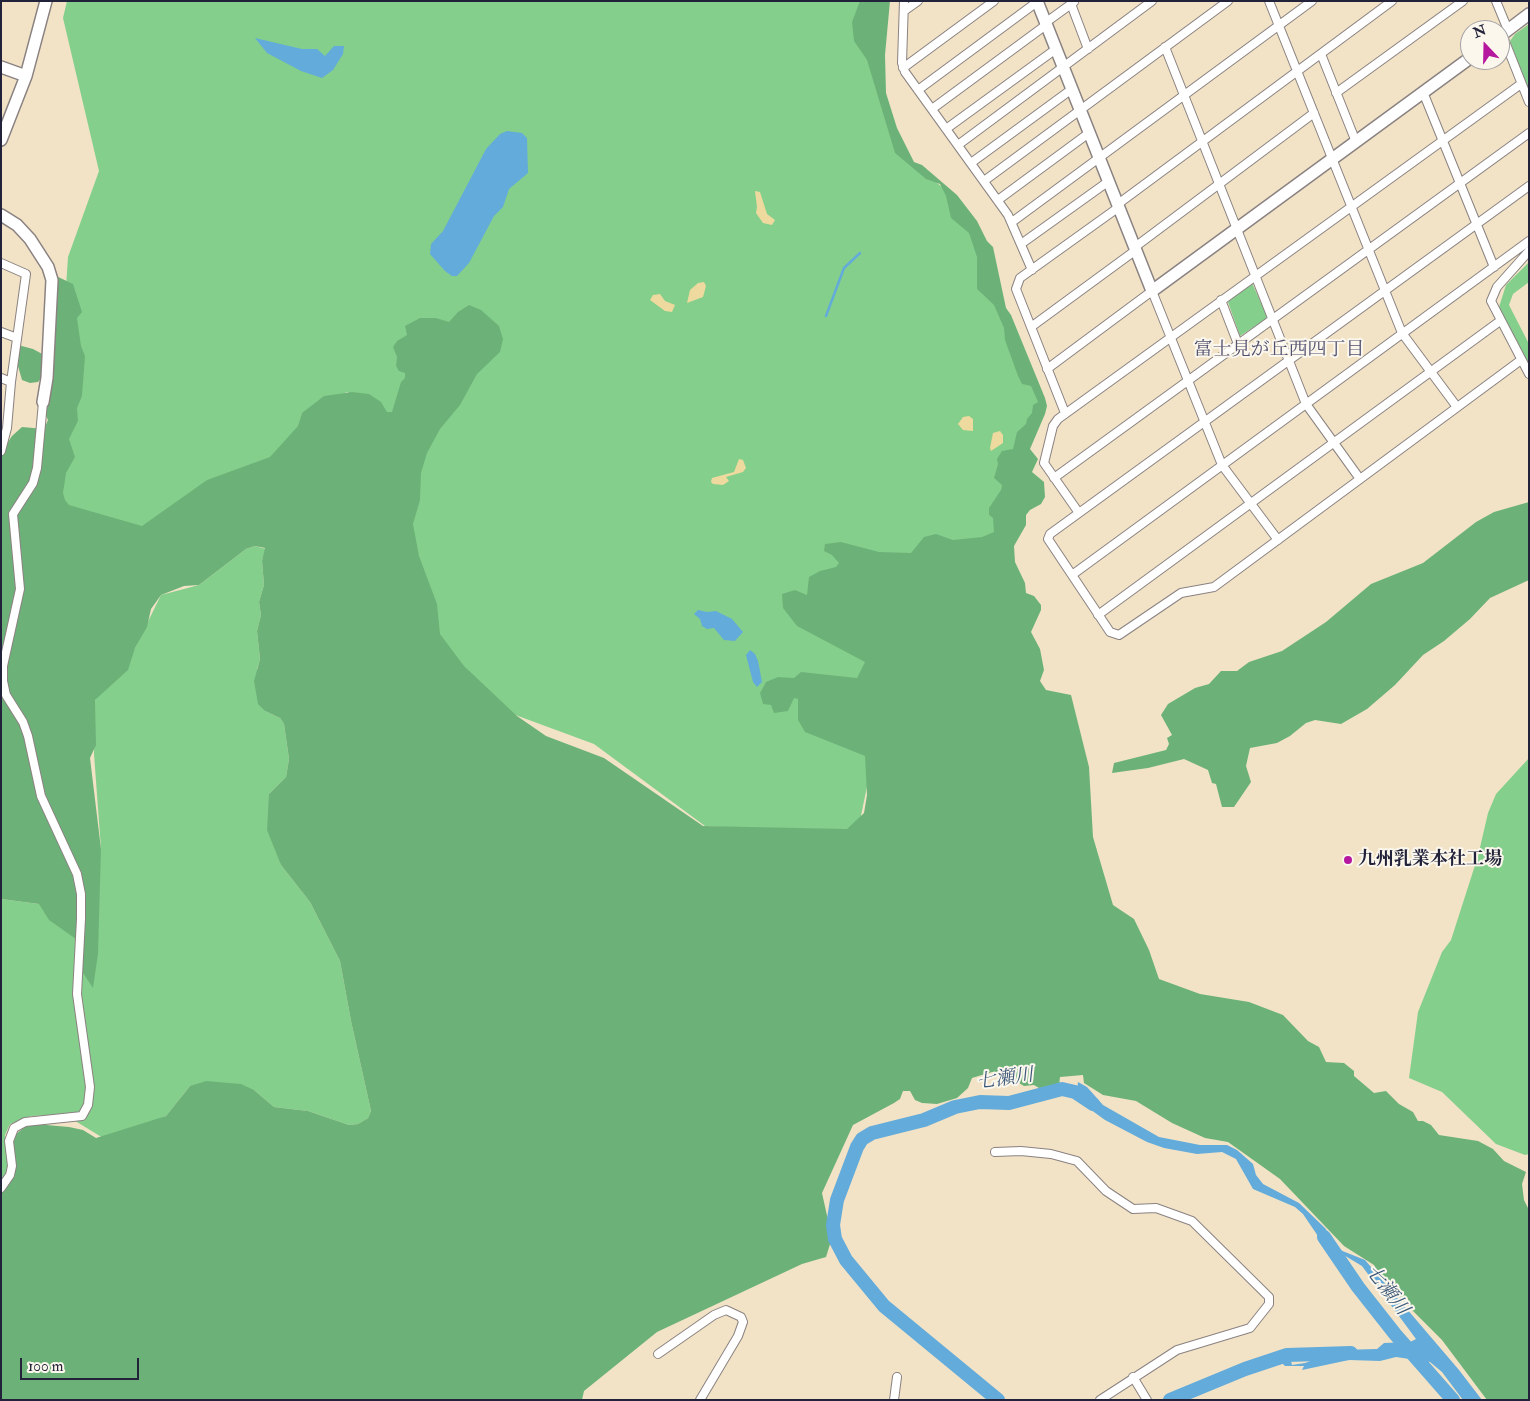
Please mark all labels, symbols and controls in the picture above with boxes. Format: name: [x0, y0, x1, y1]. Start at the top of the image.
north arrow: [1460, 20, 1510, 70]
text: N: [1471, 21, 1489, 42]
district label: 富士見が丘西四丁目: [1194, 340, 1364, 362]
place label: 九州乳業本社工場: [1358, 849, 1502, 871]
marker: 九州乳業本社工場: [1342, 854, 1354, 866]
water label: 七瀬川: [975, 1065, 1035, 1095]
water label: 七瀬川: [1359, 1262, 1413, 1320]
scale bar: [22, 1348, 141, 1380]
text: 100 m: [28, 1357, 63, 1376]

